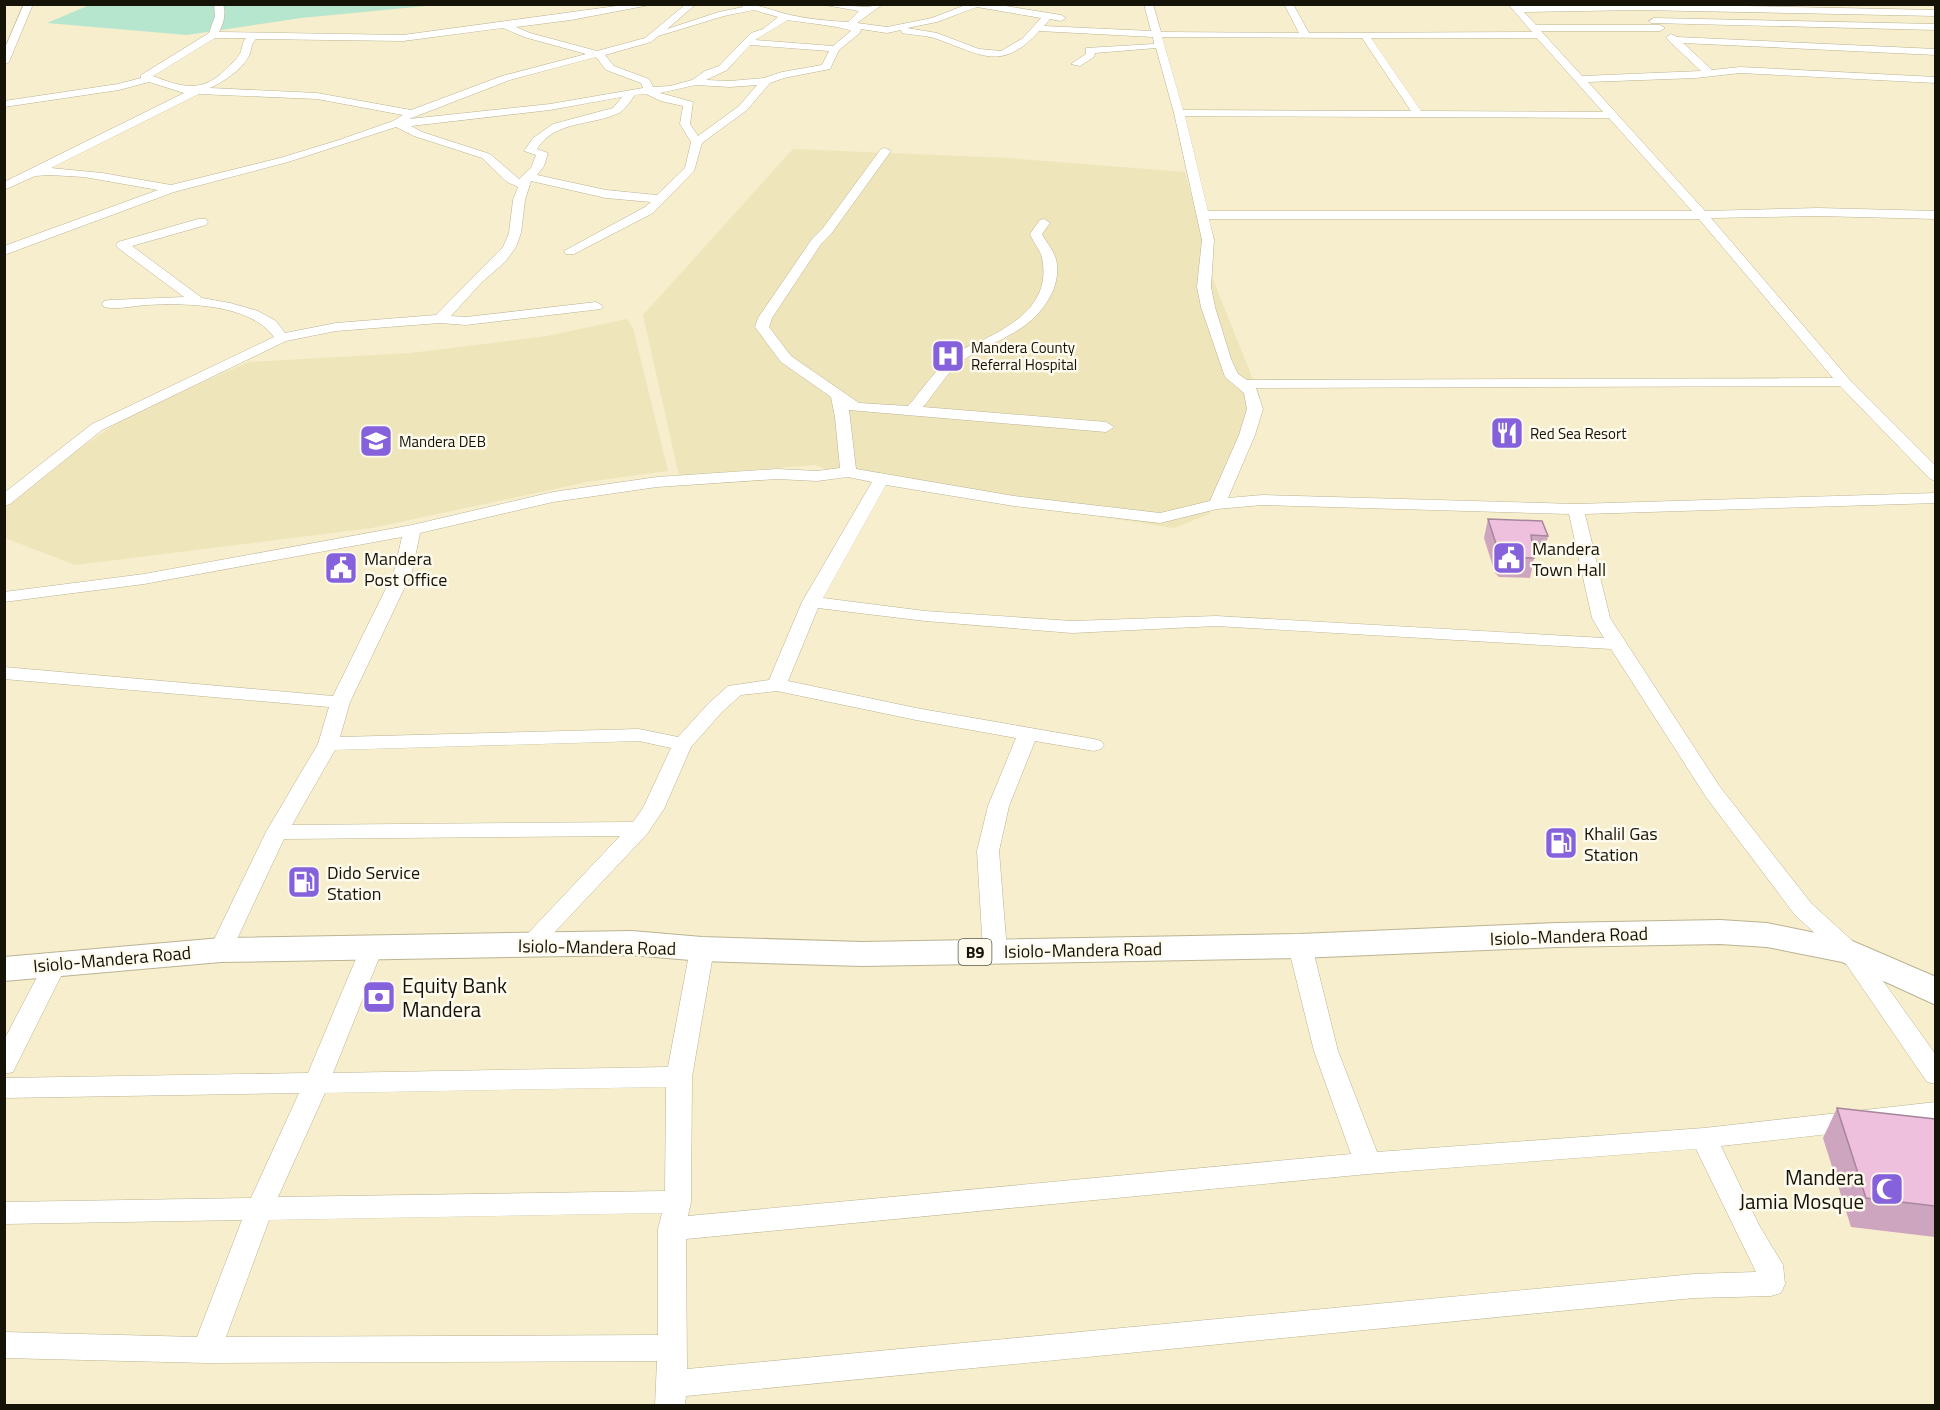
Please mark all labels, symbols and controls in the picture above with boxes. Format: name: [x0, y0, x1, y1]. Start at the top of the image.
place label: Mandera County Referral Hospital: [971, 336, 1077, 376]
hospital icon: Mandera County Referral Hospital: [930, 338, 966, 374]
restaurant icon: Red Sea Resort: [1489, 415, 1525, 451]
place label: Red Sea Resort: [1530, 422, 1627, 445]
school or university icon: Mandera DEB: [358, 423, 394, 459]
place label: Mandera DEB: [399, 430, 486, 453]
place label: Mandera Town Hall: [1532, 535, 1606, 583]
public building icon: Mandera Town Hall: [1491, 540, 1527, 576]
place label: Mandera Post Office: [364, 545, 447, 593]
public building icon: Mandera Post Office: [323, 550, 359, 586]
place label: Khalil Gas Station: [1584, 820, 1658, 868]
fuel station icon: Khalil Gas Station: [1543, 825, 1579, 861]
place label: Dido Service Station: [327, 859, 420, 907]
fuel station icon: Dido Service Station: [286, 864, 322, 900]
street label: Isiolo-Mandera Road: [1489, 920, 1649, 952]
street label: Isiolo-Mandera Road: [518, 932, 676, 962]
street label: Isiolo-Mandera Road: [1004, 935, 1162, 965]
street label: Isiolo-Mandera Road: [32, 939, 192, 979]
road number: B9: [958, 939, 992, 965]
place label: Equity Bank Mandera: [402, 969, 507, 1025]
bank icon: Equity Bank Mandera: [361, 979, 397, 1015]
place label: Mandera Jamia Mosque: [1739, 1161, 1864, 1217]
mosque icon: Mandera Jamia Mosque: [1869, 1171, 1905, 1207]

